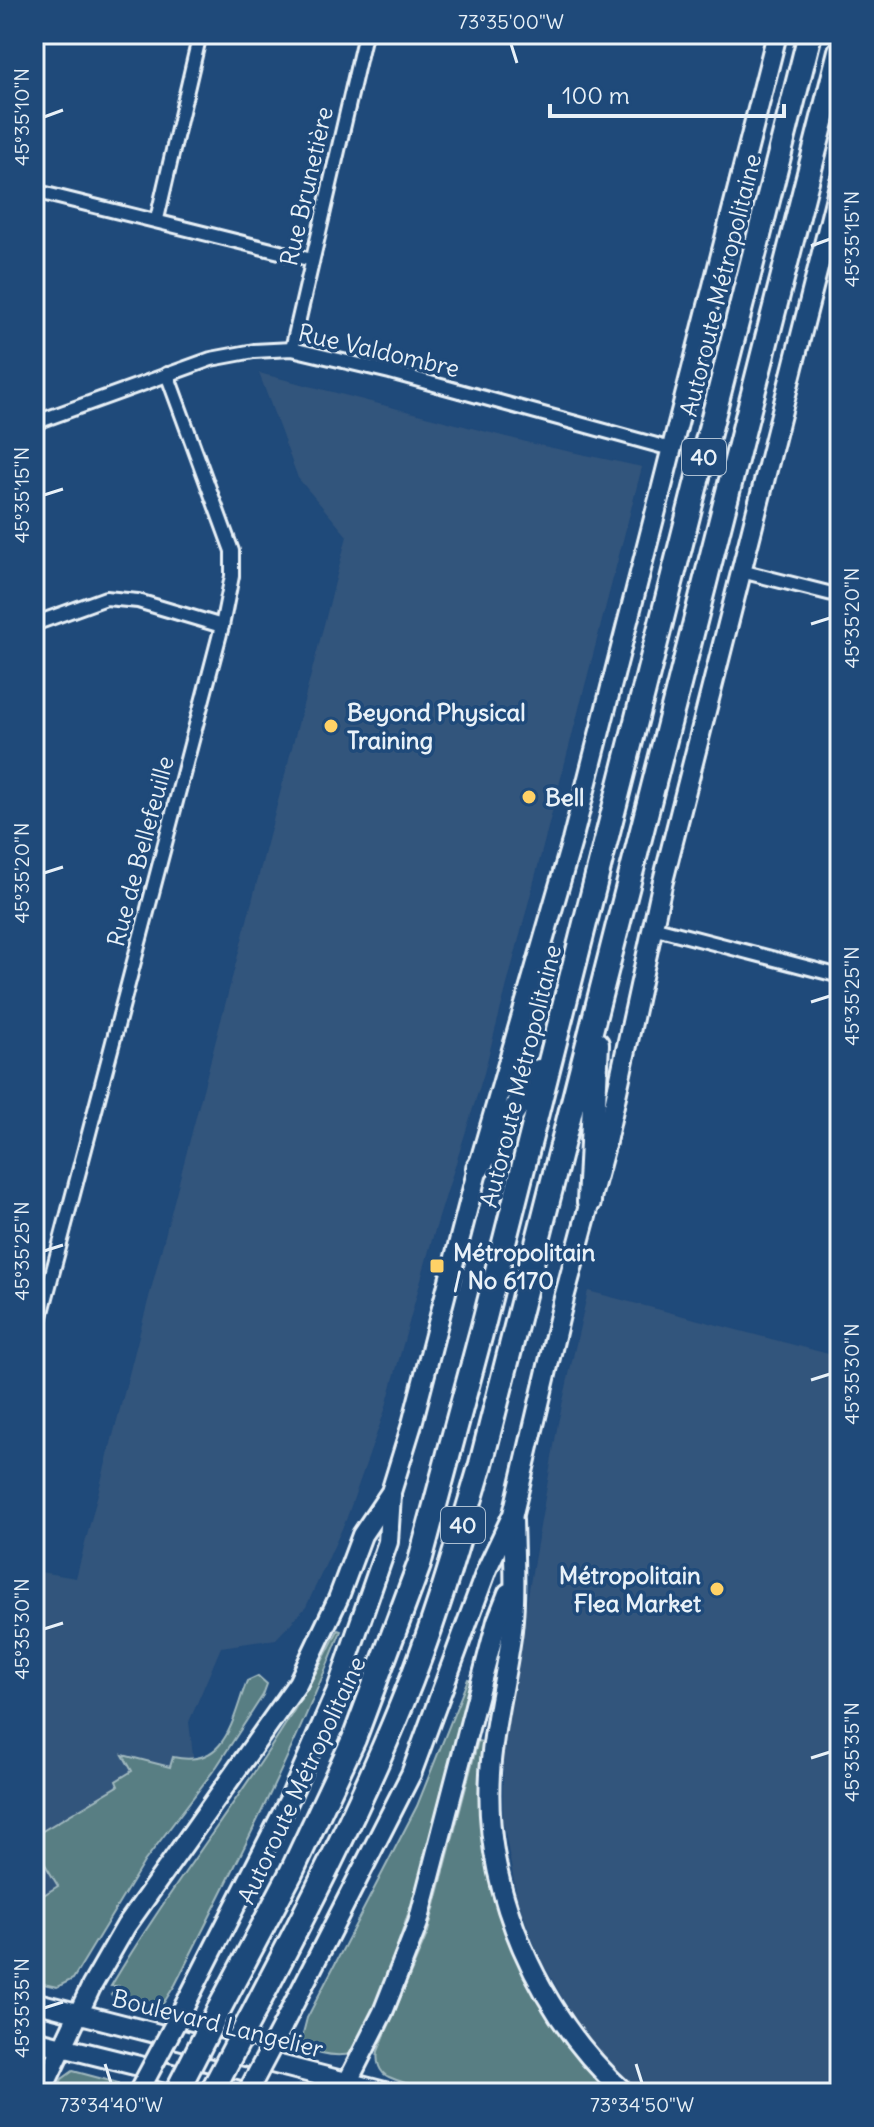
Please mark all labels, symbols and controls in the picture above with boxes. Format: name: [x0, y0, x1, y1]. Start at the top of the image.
text: 73°35'00"W: [458, 9, 564, 34]
text: 45°35'10"N: [9, 68, 34, 166]
scale bar: [550, 68, 784, 118]
text: 100 m: [562, 80, 630, 110]
street label: Rue Brunetière: [273, 103, 339, 269]
street label: Autoroute Métropolitaine: [673, 150, 767, 420]
text: 45°35'15"N: [839, 191, 864, 287]
street label: Rue Valdombre: [295, 317, 463, 383]
road number: 40: [682, 439, 726, 475]
text: 45°35'15"N: [9, 447, 34, 543]
text: 45°35'20"N: [839, 567, 864, 669]
place label: Beyond Physical Training: [347, 697, 526, 755]
marker: Beyond Physical Training: [322, 717, 340, 735]
street label: Rue de Bellefeuille: [100, 752, 180, 950]
place label: Bell: [545, 782, 584, 812]
marker: Bell: [520, 788, 538, 806]
text: 45°35'20"N: [9, 822, 34, 924]
street label: Autoroute Métropolitaine: [473, 941, 567, 1211]
text: 45°35'25"N: [839, 946, 864, 1046]
text: 45°35'25"N: [9, 1201, 34, 1301]
place label: Métropolitain / No 6170: [453, 1237, 595, 1295]
marker: Métropolitain / No 6170: [428, 1257, 446, 1275]
text: 45°35'30"N: [839, 1323, 864, 1425]
road number: 40: [441, 1507, 485, 1543]
place label: Métropolitain Flea Market: [559, 1560, 702, 1618]
text: 45°35'30"N: [9, 1578, 34, 1680]
marker: Métropolitain Flea Market: [708, 1580, 726, 1598]
street label: Autoroute Métropolitaine: [230, 1651, 372, 1909]
text: 45°35'35"N: [839, 1702, 864, 1802]
text: 45°35'35"N: [9, 1958, 34, 2058]
street label: Boulevard Langelier: [109, 1982, 327, 2064]
text: 73°34'40"W: [59, 2092, 163, 2117]
text: 73°34'50"W: [590, 2092, 694, 2117]

